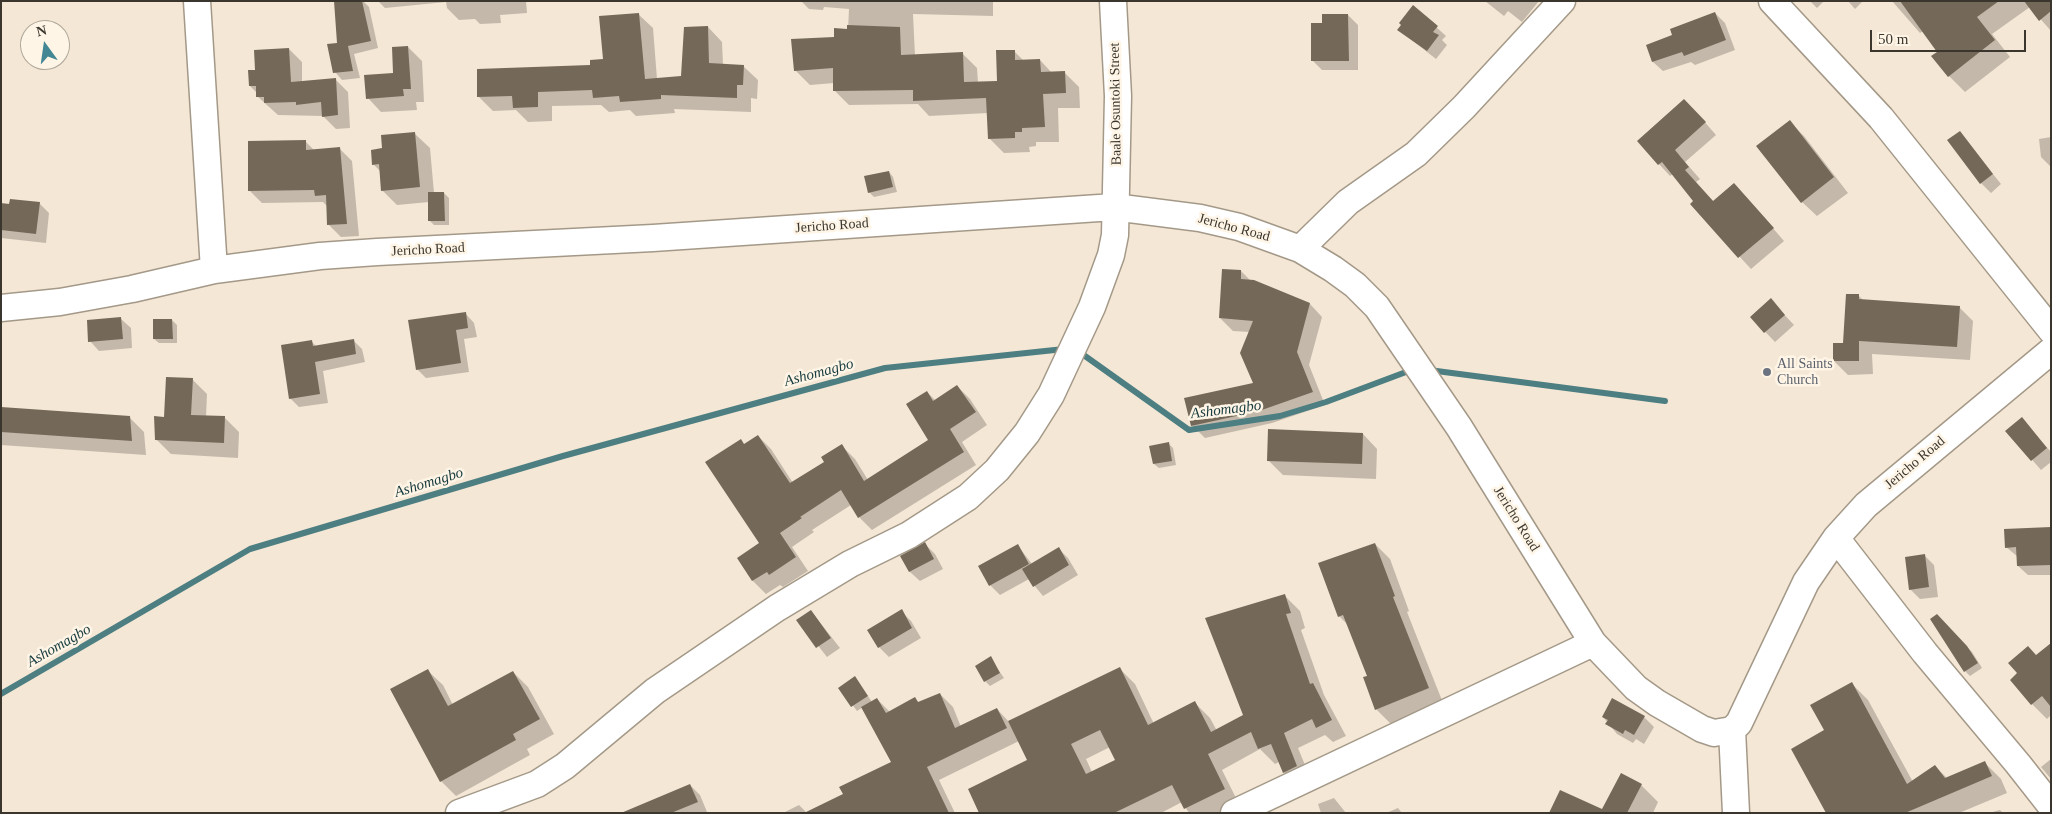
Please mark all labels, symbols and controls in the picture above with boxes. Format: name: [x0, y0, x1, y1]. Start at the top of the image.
north arrow: [20, 20, 70, 70]
scale bar: [1872, 20, 2028, 52]
text: N: [35, 22, 48, 39]
text: 50 m: [1878, 31, 1908, 47]
street label: Baale Osuntoki Street: [1107, 42, 1125, 166]
street label: Jericho Road: [1196, 210, 1272, 246]
street label: Jericho Road: [795, 215, 869, 237]
street label: Jericho Road: [391, 240, 465, 260]
water label: Ashomagbo: [782, 355, 856, 391]
place label: All Saints Church: [1777, 356, 1833, 388]
marker: All Saints Church: [1761, 366, 1773, 378]
water label: Ashomagbo: [1190, 397, 1262, 423]
street label: Jericho Road: [1881, 433, 1949, 493]
water label: Ashomagbo: [392, 464, 466, 502]
street label: Jericho Road: [1489, 483, 1543, 555]
water label: Ashomagbo: [24, 620, 94, 672]

